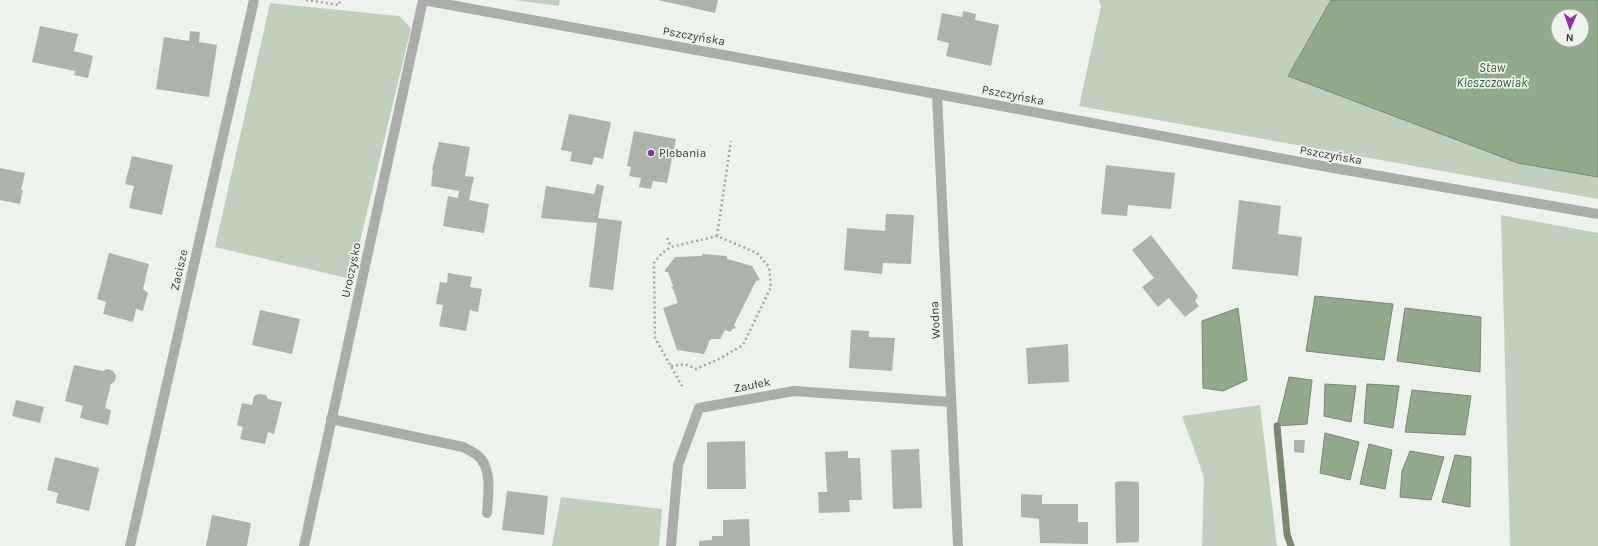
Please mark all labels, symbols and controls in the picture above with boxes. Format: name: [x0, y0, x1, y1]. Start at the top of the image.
north arrow: [1550, 8, 1590, 48]
street label: Pszczyńska: [662, 24, 726, 48]
text: N: [1565, 31, 1574, 44]
water label: Staw Kleszczowiak: [1456, 60, 1528, 90]
street label: Pszczyńska: [981, 82, 1045, 108]
street label: Pszczyńska: [1299, 143, 1363, 167]
place label: Plebania: [659, 146, 706, 160]
marker: Plebania: [646, 148, 656, 158]
street label: Uroczysko: [338, 241, 364, 299]
street label: Zacisze: [167, 248, 191, 292]
street label: Wodna: [927, 301, 943, 339]
street label: Zaułek: [732, 375, 772, 395]

